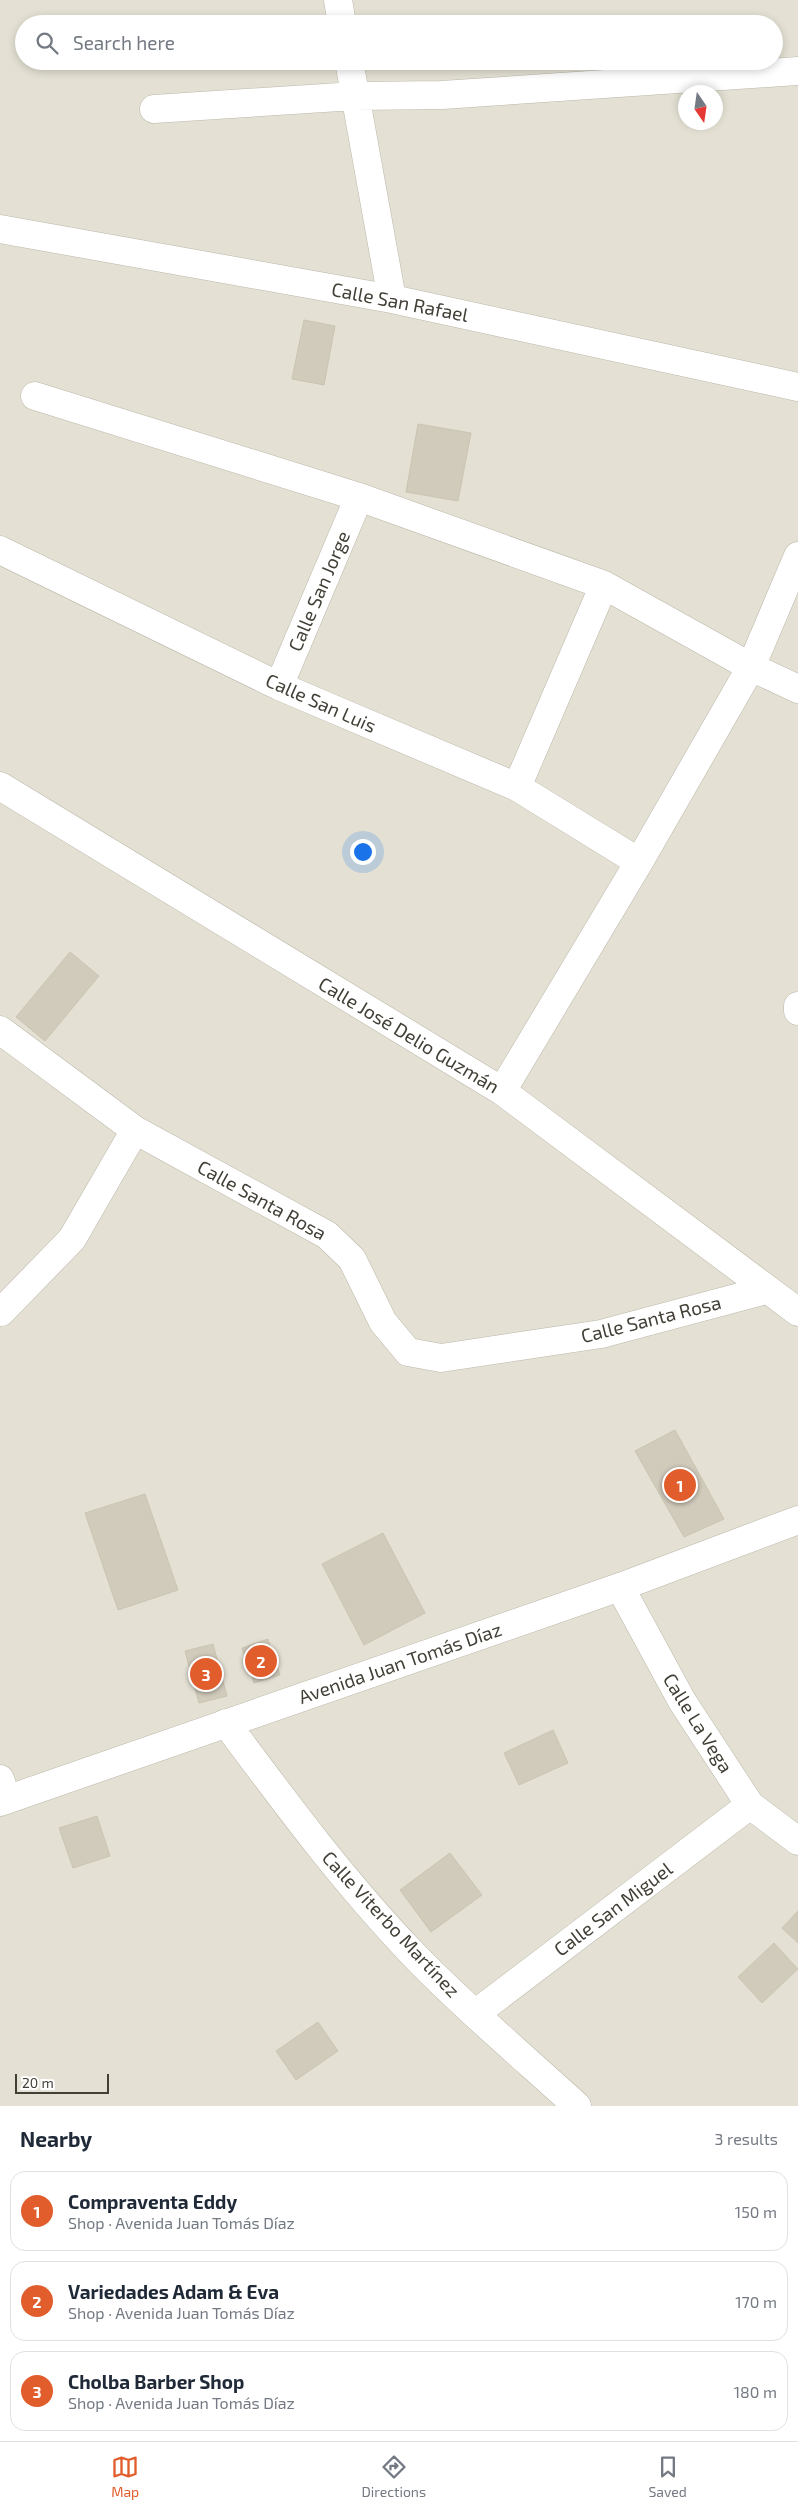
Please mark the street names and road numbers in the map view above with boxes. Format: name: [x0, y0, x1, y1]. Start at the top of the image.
street label: Calle San Rafael: [330, 277, 471, 326]
street label: Calle San Jorge: [283, 527, 354, 654]
street label: Calle San Luis: [262, 668, 380, 737]
street label: Calle José Delio Guzmán: [315, 971, 504, 1098]
street label: Calle Santa Rosa: [194, 1155, 331, 1244]
street label: Calle Santa Rosa: [578, 1290, 723, 1347]
street label: Avenida Juan Tomás Díaz: [295, 1617, 504, 1708]
street label: Calle La Vega: [659, 1669, 738, 1777]
street label: Calle Viterbo Martínez: [318, 1846, 465, 2001]
street label: Calle San Miguel: [549, 1856, 677, 1961]

